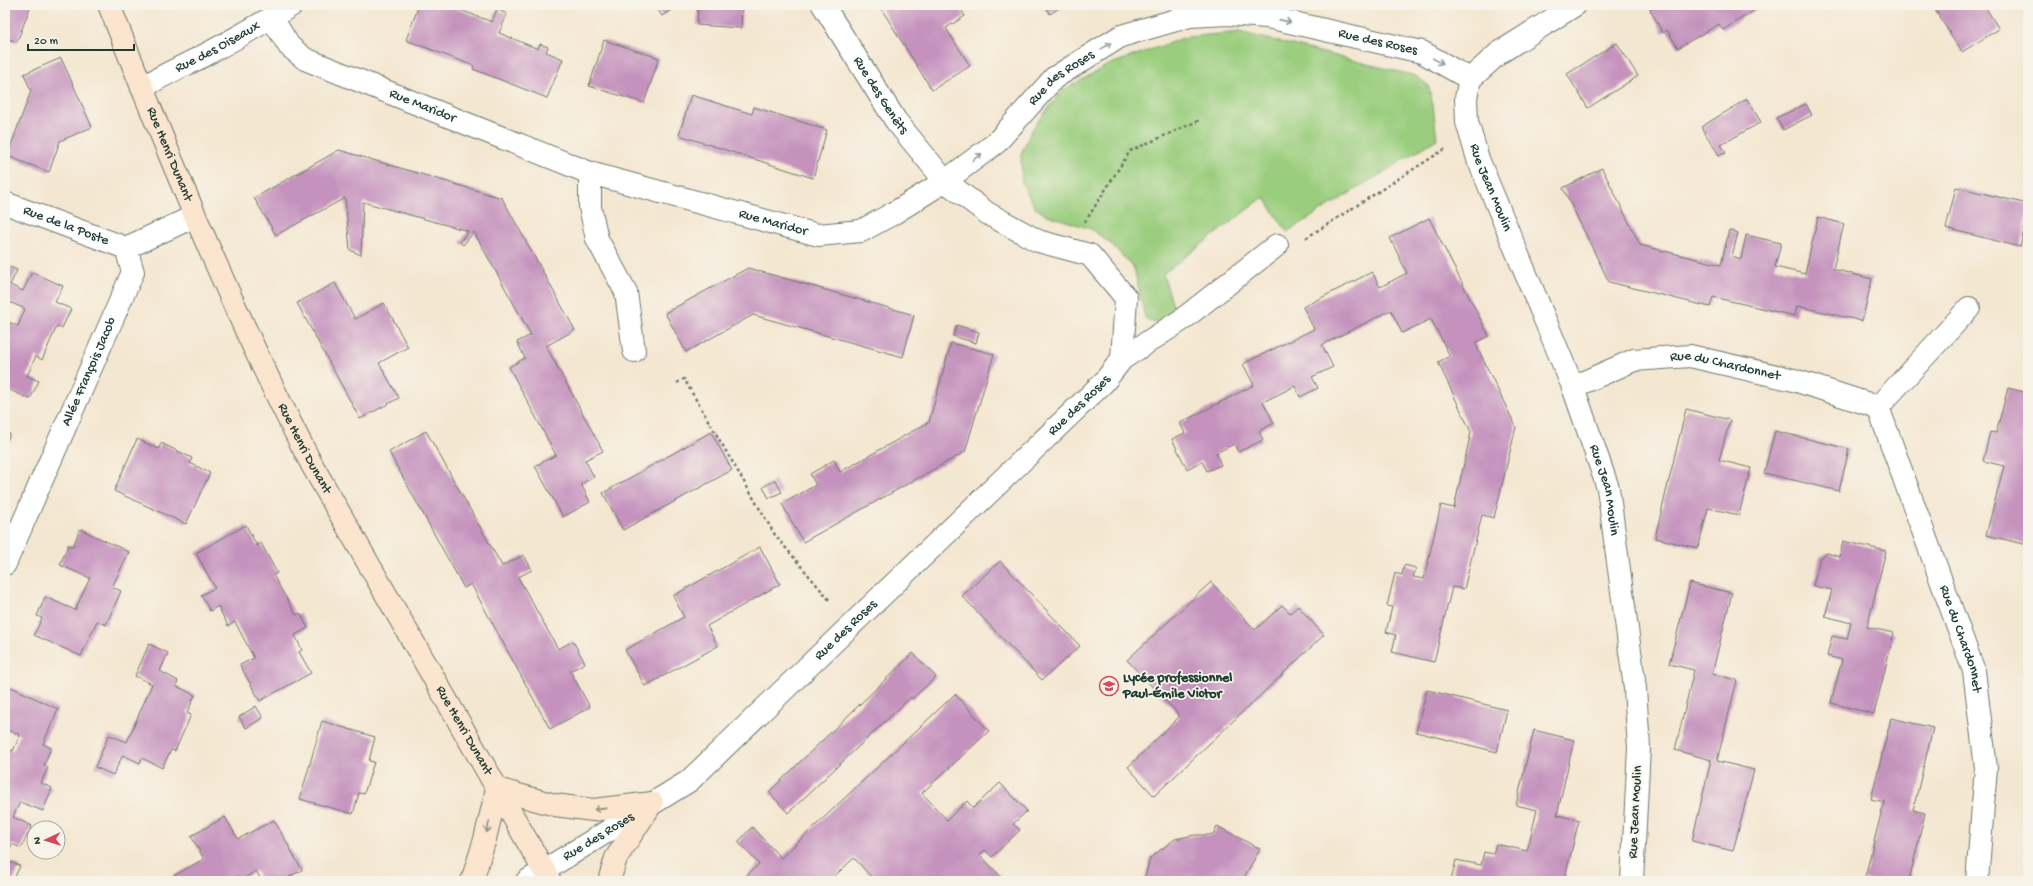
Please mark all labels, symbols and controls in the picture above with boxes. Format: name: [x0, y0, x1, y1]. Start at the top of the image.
street label: Rue des Oiseaux: [172, 17, 264, 77]
one-way arrow: [1278, 18, 1291, 26]
street label: Rue des Roses: [1337, 25, 1420, 59]
scale bar: [28, 26, 134, 52]
text: 20 m: [34, 35, 59, 49]
one-way arrow: [1100, 41, 1111, 50]
street label: Rue des Roses: [1025, 46, 1098, 109]
street label: Rue des Genêts: [849, 53, 912, 138]
one-way arrow: [1432, 57, 1444, 65]
street label: Rue Maridor: [387, 85, 459, 127]
street label: Rue Henri Dunant: [142, 105, 197, 205]
street label: Rue Jean Moulin: [1465, 142, 1516, 234]
one-way arrow: [971, 153, 982, 162]
street label: Rue de la Poste: [21, 202, 112, 250]
street label: Rue Maridor: [737, 205, 810, 240]
street label: Allée François Jacob: [58, 314, 121, 429]
street label: Rue du Chardonnet: [1669, 347, 1783, 385]
street label: Rue des Roses: [1045, 371, 1115, 440]
street label: Rue Henri Dunant: [274, 400, 336, 498]
street label: Rue Jean Moulin: [1585, 442, 1623, 537]
street label: Rue du Chardonnet: [1935, 583, 1985, 695]
street label: Rue des Roses: [811, 596, 881, 664]
place label: Lycée professionnel Paul-Émile Victor: [1122, 670, 1232, 703]
school or university icon: Lycée professionnel Paul-Émile Victor: [1098, 675, 1120, 697]
street label: Rue Henri Dunant: [432, 683, 497, 779]
street label: Rue Jean Moulin: [1625, 765, 1647, 859]
one-way arrow: [594, 806, 607, 813]
street label: Rue des Roses: [560, 808, 638, 865]
north arrow: [26, 820, 66, 860]
one-way arrow: [483, 820, 491, 833]
text: N: [32, 837, 44, 845]

